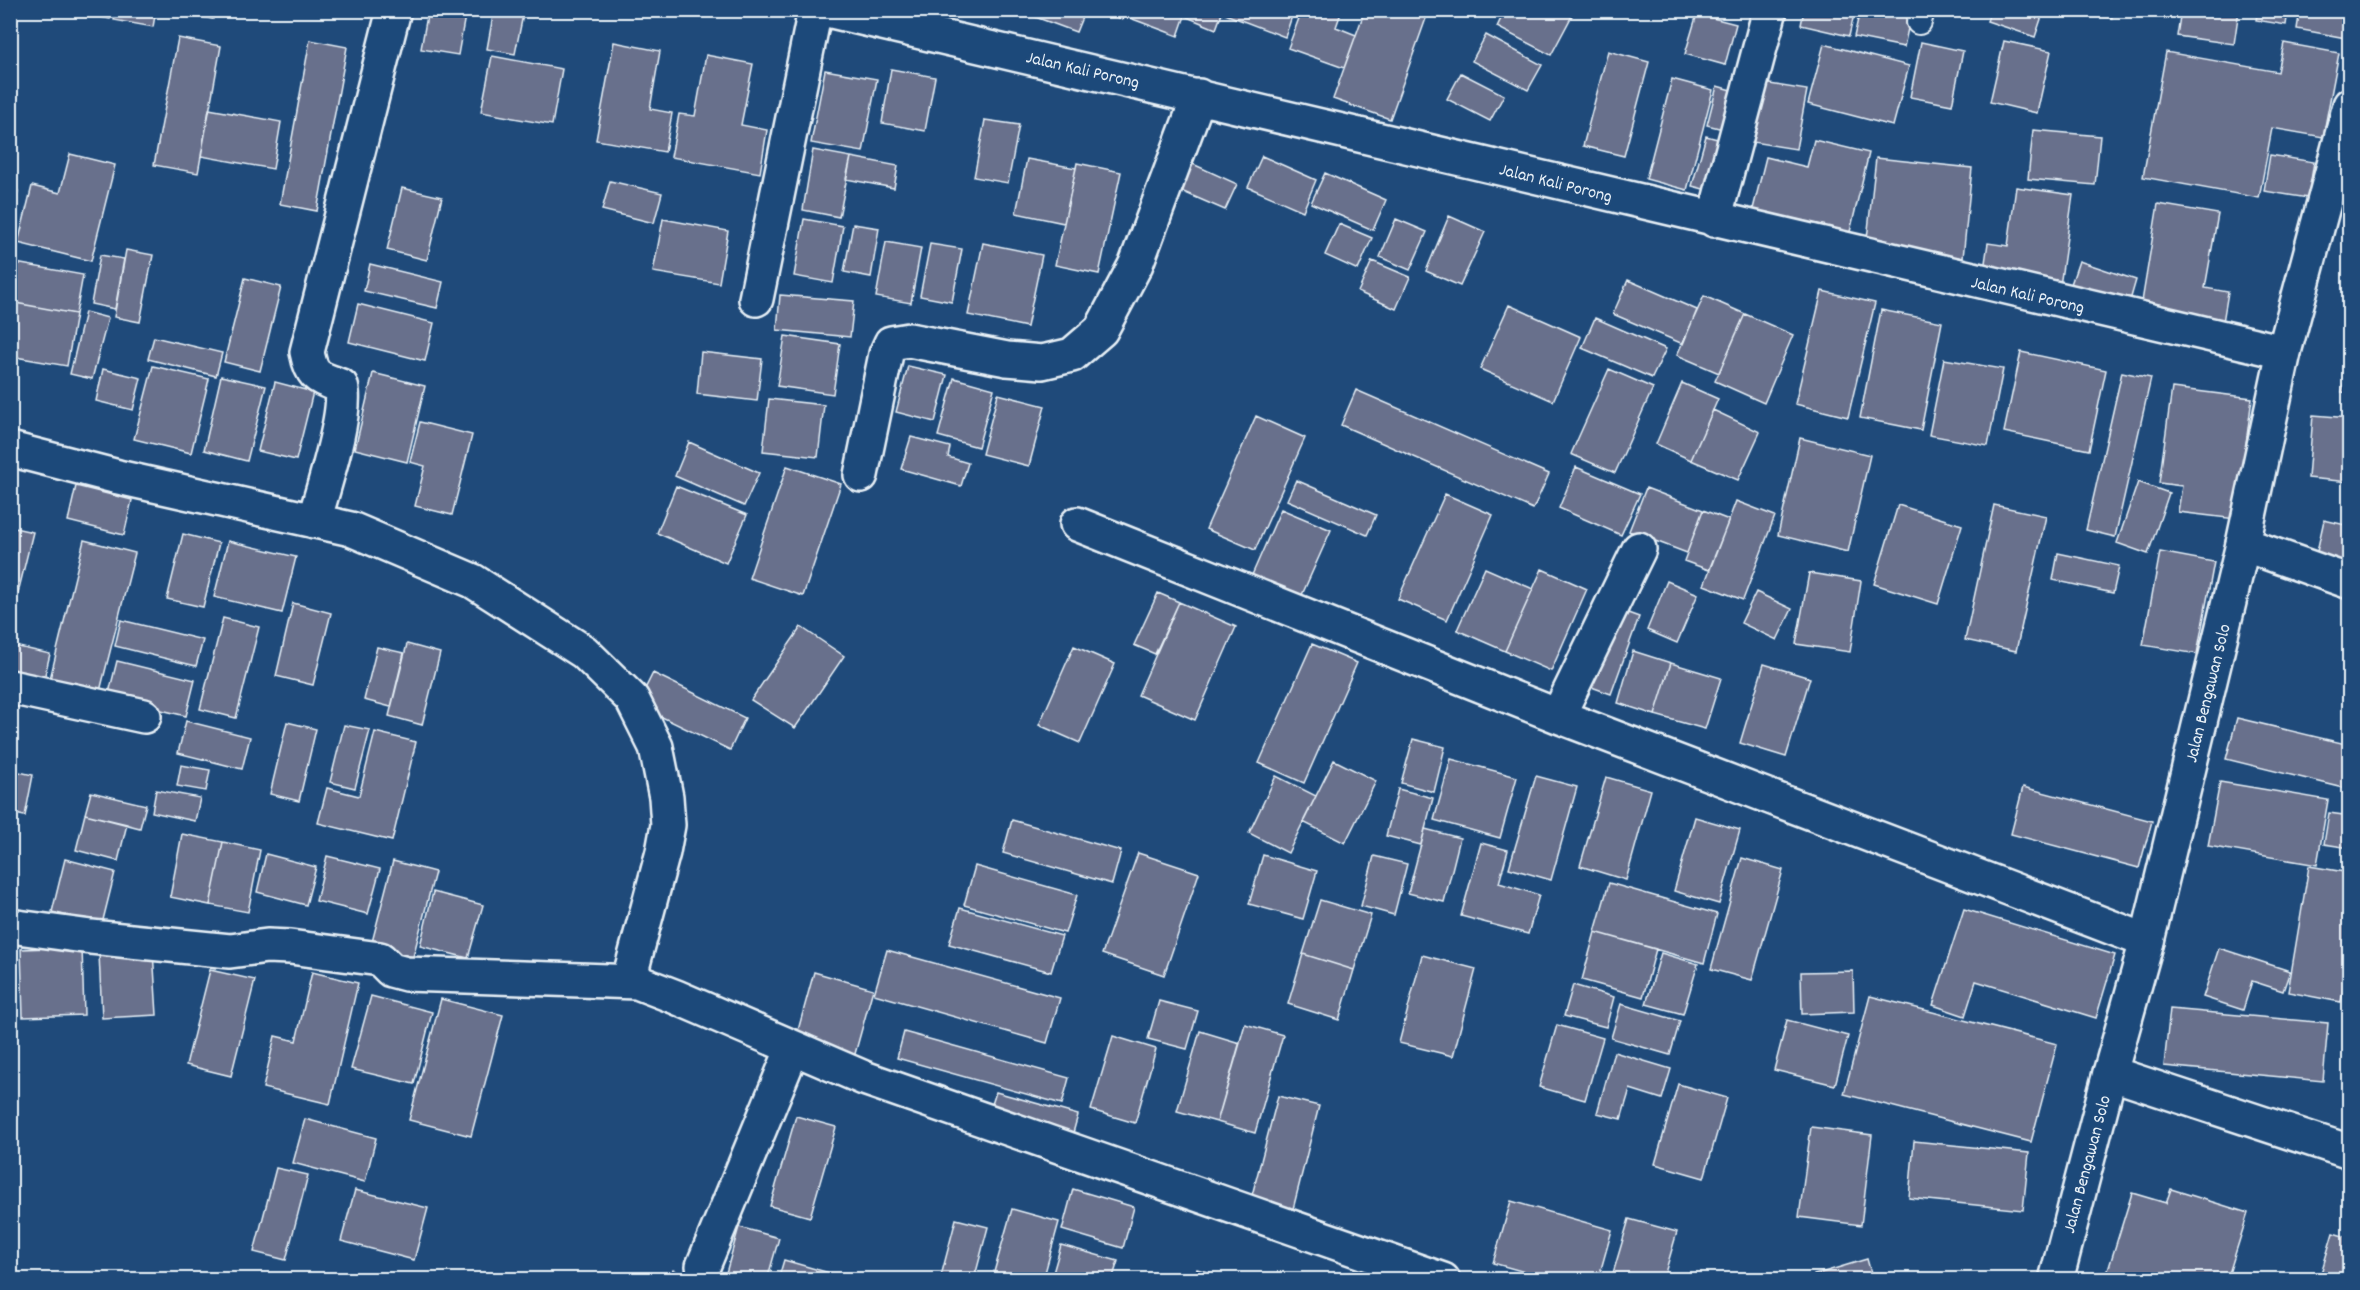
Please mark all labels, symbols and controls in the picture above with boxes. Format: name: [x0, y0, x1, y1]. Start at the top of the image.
street label: Jalan Kali Porong: [1023, 46, 1142, 97]
street label: Jalan Kali Porong: [1496, 158, 1615, 211]
street label: Jalan Kali Porong: [1968, 271, 2087, 322]
street label: Jalan Bengawan Solo: [2180, 622, 2239, 766]
street label: Jalan Bengawan Solo: [2058, 1093, 2119, 1236]

